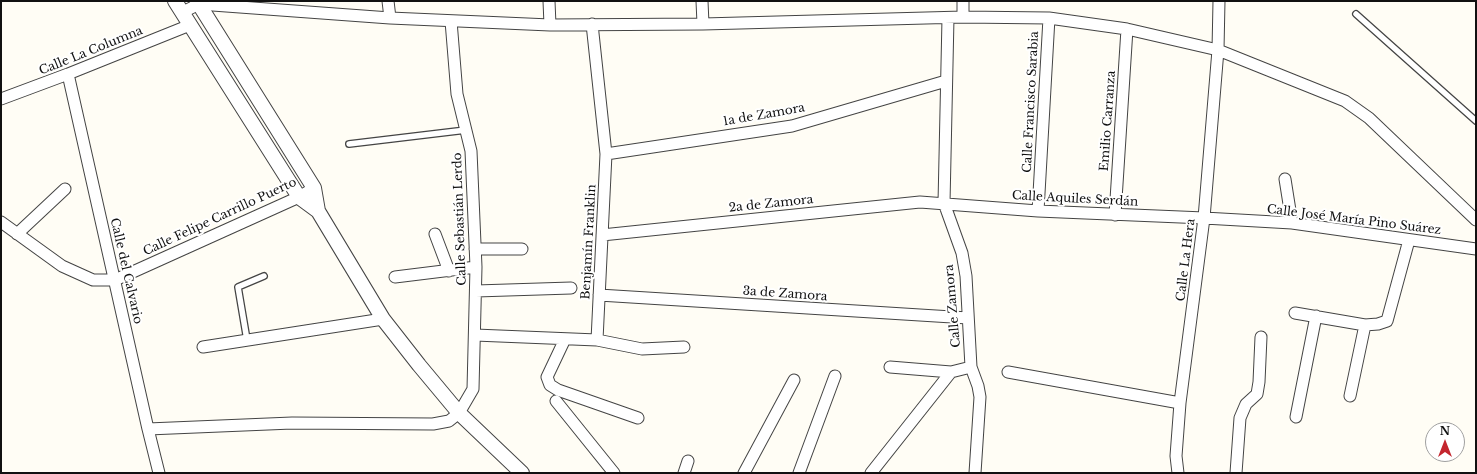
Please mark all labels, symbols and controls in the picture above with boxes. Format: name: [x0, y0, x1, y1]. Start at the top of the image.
street label: Calle La Columna: [37, 24, 145, 78]
street label: Calle Francisco Sarabia: [1020, 31, 1042, 173]
street label: Emilio Carranza: [1097, 70, 1119, 172]
street label: 1a de Zamora: [722, 101, 806, 129]
street label: Calle Sebastián Lerdo: [450, 152, 470, 286]
street label: Calle Felipe Carrillo Puerto: [141, 175, 299, 259]
street label: Benjamín Franklin: [579, 184, 599, 300]
street label: Calle Aquiles Serdán: [1012, 189, 1138, 209]
street label: 2a de Zamora: [728, 192, 814, 216]
street label: Calle José María Pino Suárez: [1266, 202, 1442, 238]
street label: Calle del Calvario: [107, 217, 145, 325]
street label: Calle La Hera: [1174, 218, 1198, 302]
street label: Calle Zamora: [942, 264, 964, 348]
street label: 3a de Zamora: [742, 284, 828, 304]
north arrow: [1425, 422, 1465, 462]
text: N: [1440, 424, 1450, 438]

